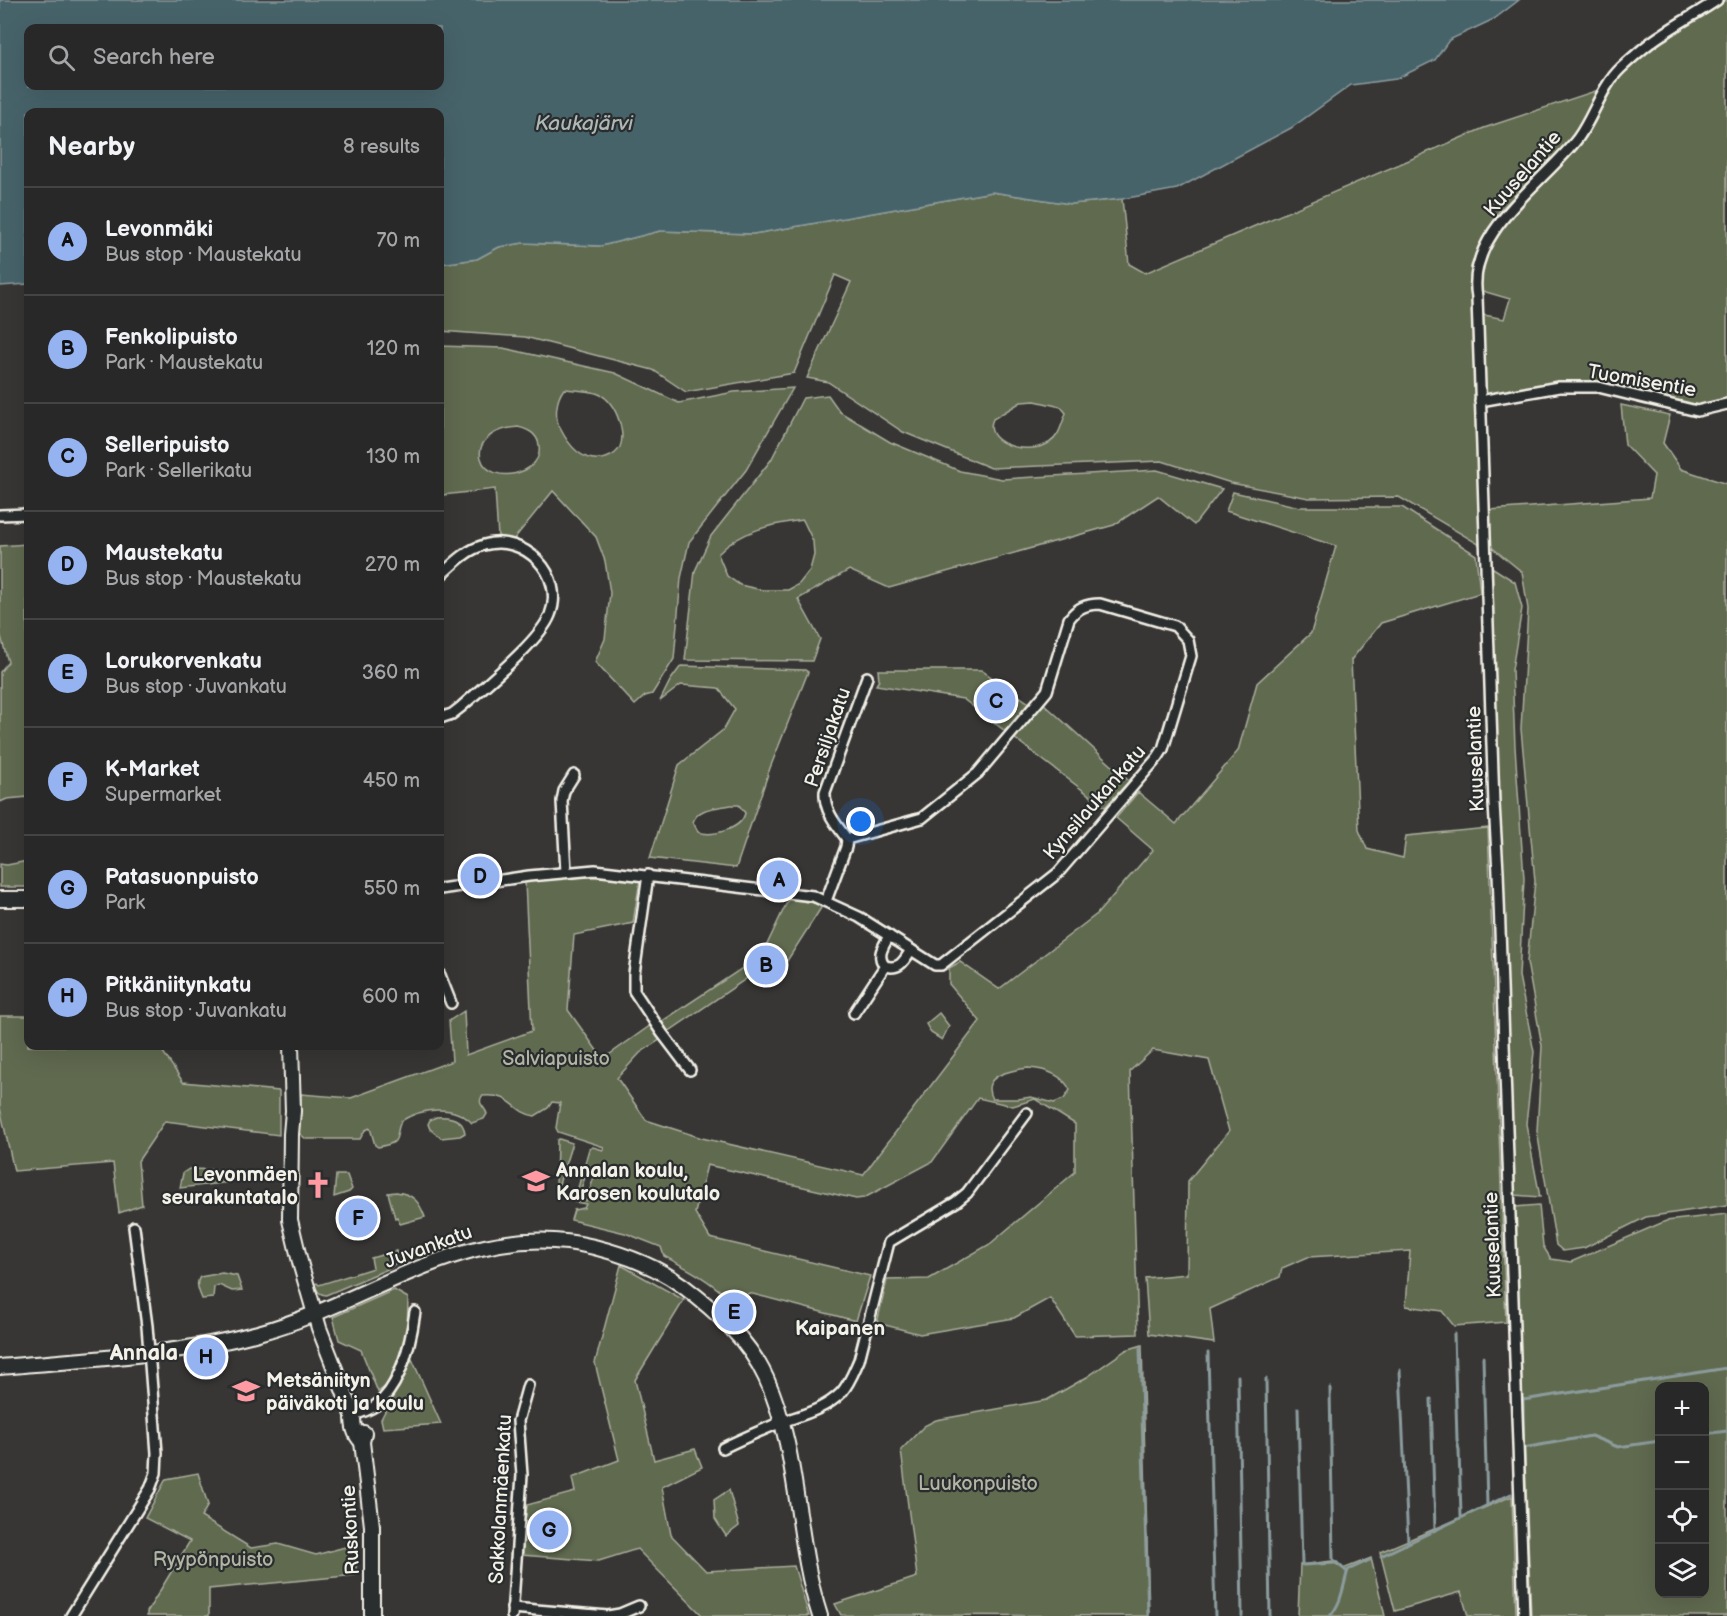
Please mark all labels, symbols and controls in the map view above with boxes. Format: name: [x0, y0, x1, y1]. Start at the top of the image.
search box: [24, 24, 444, 90]
icon: search: [45, 41, 78, 74]
text: Search here: [93, 44, 215, 71]
water label: Kaukajärvi: [535, 111, 634, 136]
street label: Kuuselantie: [1479, 126, 1567, 222]
text: Nearby: [48, 132, 135, 163]
text: 8 results: [343, 135, 420, 159]
text: Levonmäki: [105, 216, 213, 243]
text: A: [61, 229, 74, 253]
text: 70 m: [376, 229, 420, 253]
text: Bus stop · Maustekatu: [105, 243, 302, 267]
text: Fenkolipuisto: [105, 324, 238, 351]
text: B: [60, 337, 75, 361]
text: 120 m: [367, 337, 420, 361]
text: Park · Maustekatu: [105, 351, 263, 375]
street label: Tuomisentie: [1586, 360, 1698, 402]
text: Selleripuisto: [105, 432, 230, 459]
text: C: [60, 445, 75, 469]
text: 130 m: [366, 445, 420, 469]
text: Park · Sellerikatu: [105, 459, 252, 483]
text: Maustekatu: [105, 540, 223, 567]
text: D: [61, 553, 74, 577]
text: 270 m: [365, 553, 420, 577]
text: Bus stop · Maustekatu: [105, 567, 302, 591]
text: Lorukorvenkatu: [105, 648, 262, 675]
text: E: [61, 661, 74, 685]
text: 360 m: [362, 661, 420, 685]
text: Bus stop · Juvankatu: [105, 675, 287, 699]
pin: C: [976, 678, 1016, 724]
street label: Persiljakatu: [800, 684, 856, 790]
street label: Kuuselantie: [1462, 705, 1490, 812]
street label: Kynsilaukankatu: [1038, 740, 1151, 865]
text: K-Market: [105, 756, 200, 783]
text: F: [61, 769, 74, 793]
text: 450 m: [363, 769, 420, 793]
text: Supermarket: [105, 783, 221, 807]
your location: [846, 807, 875, 836]
pin: D: [460, 854, 500, 898]
pin: A: [760, 858, 798, 902]
text: Patasuonpuisto: [105, 864, 259, 891]
text: G: [60, 877, 75, 901]
text: 550 m: [363, 877, 420, 901]
text: Park: [105, 891, 145, 915]
pin: B: [746, 942, 786, 988]
text: Pitkäniitynkatu: [105, 972, 251, 999]
text: H: [60, 985, 75, 1009]
text: 600 m: [362, 985, 420, 1009]
text: Bus stop · Juvankatu: [105, 999, 287, 1023]
park label: Salviapuisto: [502, 1047, 610, 1071]
place label: Annalan koulu, Karosen koulutalo: [555, 1159, 720, 1206]
place label: Levonmäen seurakuntatalo: [162, 1163, 298, 1210]
school or university icon: Annalan koulu, Karosen koulutalo: [521, 1166, 551, 1196]
church icon: Levonmäen seurakuntatalo: [303, 1170, 333, 1200]
street label: Kuuselantie: [1479, 1191, 1507, 1298]
pin: F: [338, 1196, 378, 1240]
street label: Juvankatu: [381, 1220, 475, 1274]
pin: E: [714, 1290, 754, 1334]
district label: Kaipanen: [795, 1316, 885, 1341]
pin: H: [186, 1334, 226, 1380]
district label: Annala: [109, 1340, 178, 1367]
place label: Metsäniityn päiväkoti ja koulu: [266, 1369, 424, 1416]
school or university icon: Metsäniityn päiväkoti ja koulu: [231, 1376, 261, 1406]
map controls: [1655, 1382, 1709, 1598]
button: +: [1655, 1382, 1709, 1436]
street label: Sakkolanmäenkatu: [485, 1414, 517, 1585]
button: −: [1655, 1436, 1709, 1490]
park label: Luukonpuisto: [918, 1472, 1038, 1496]
street label: Ruskontie: [337, 1484, 365, 1576]
button: locate: [1655, 1490, 1709, 1544]
pin: G: [530, 1508, 568, 1552]
button: layers: [1655, 1544, 1709, 1598]
park label: Ryypönpuisto: [153, 1548, 273, 1572]

